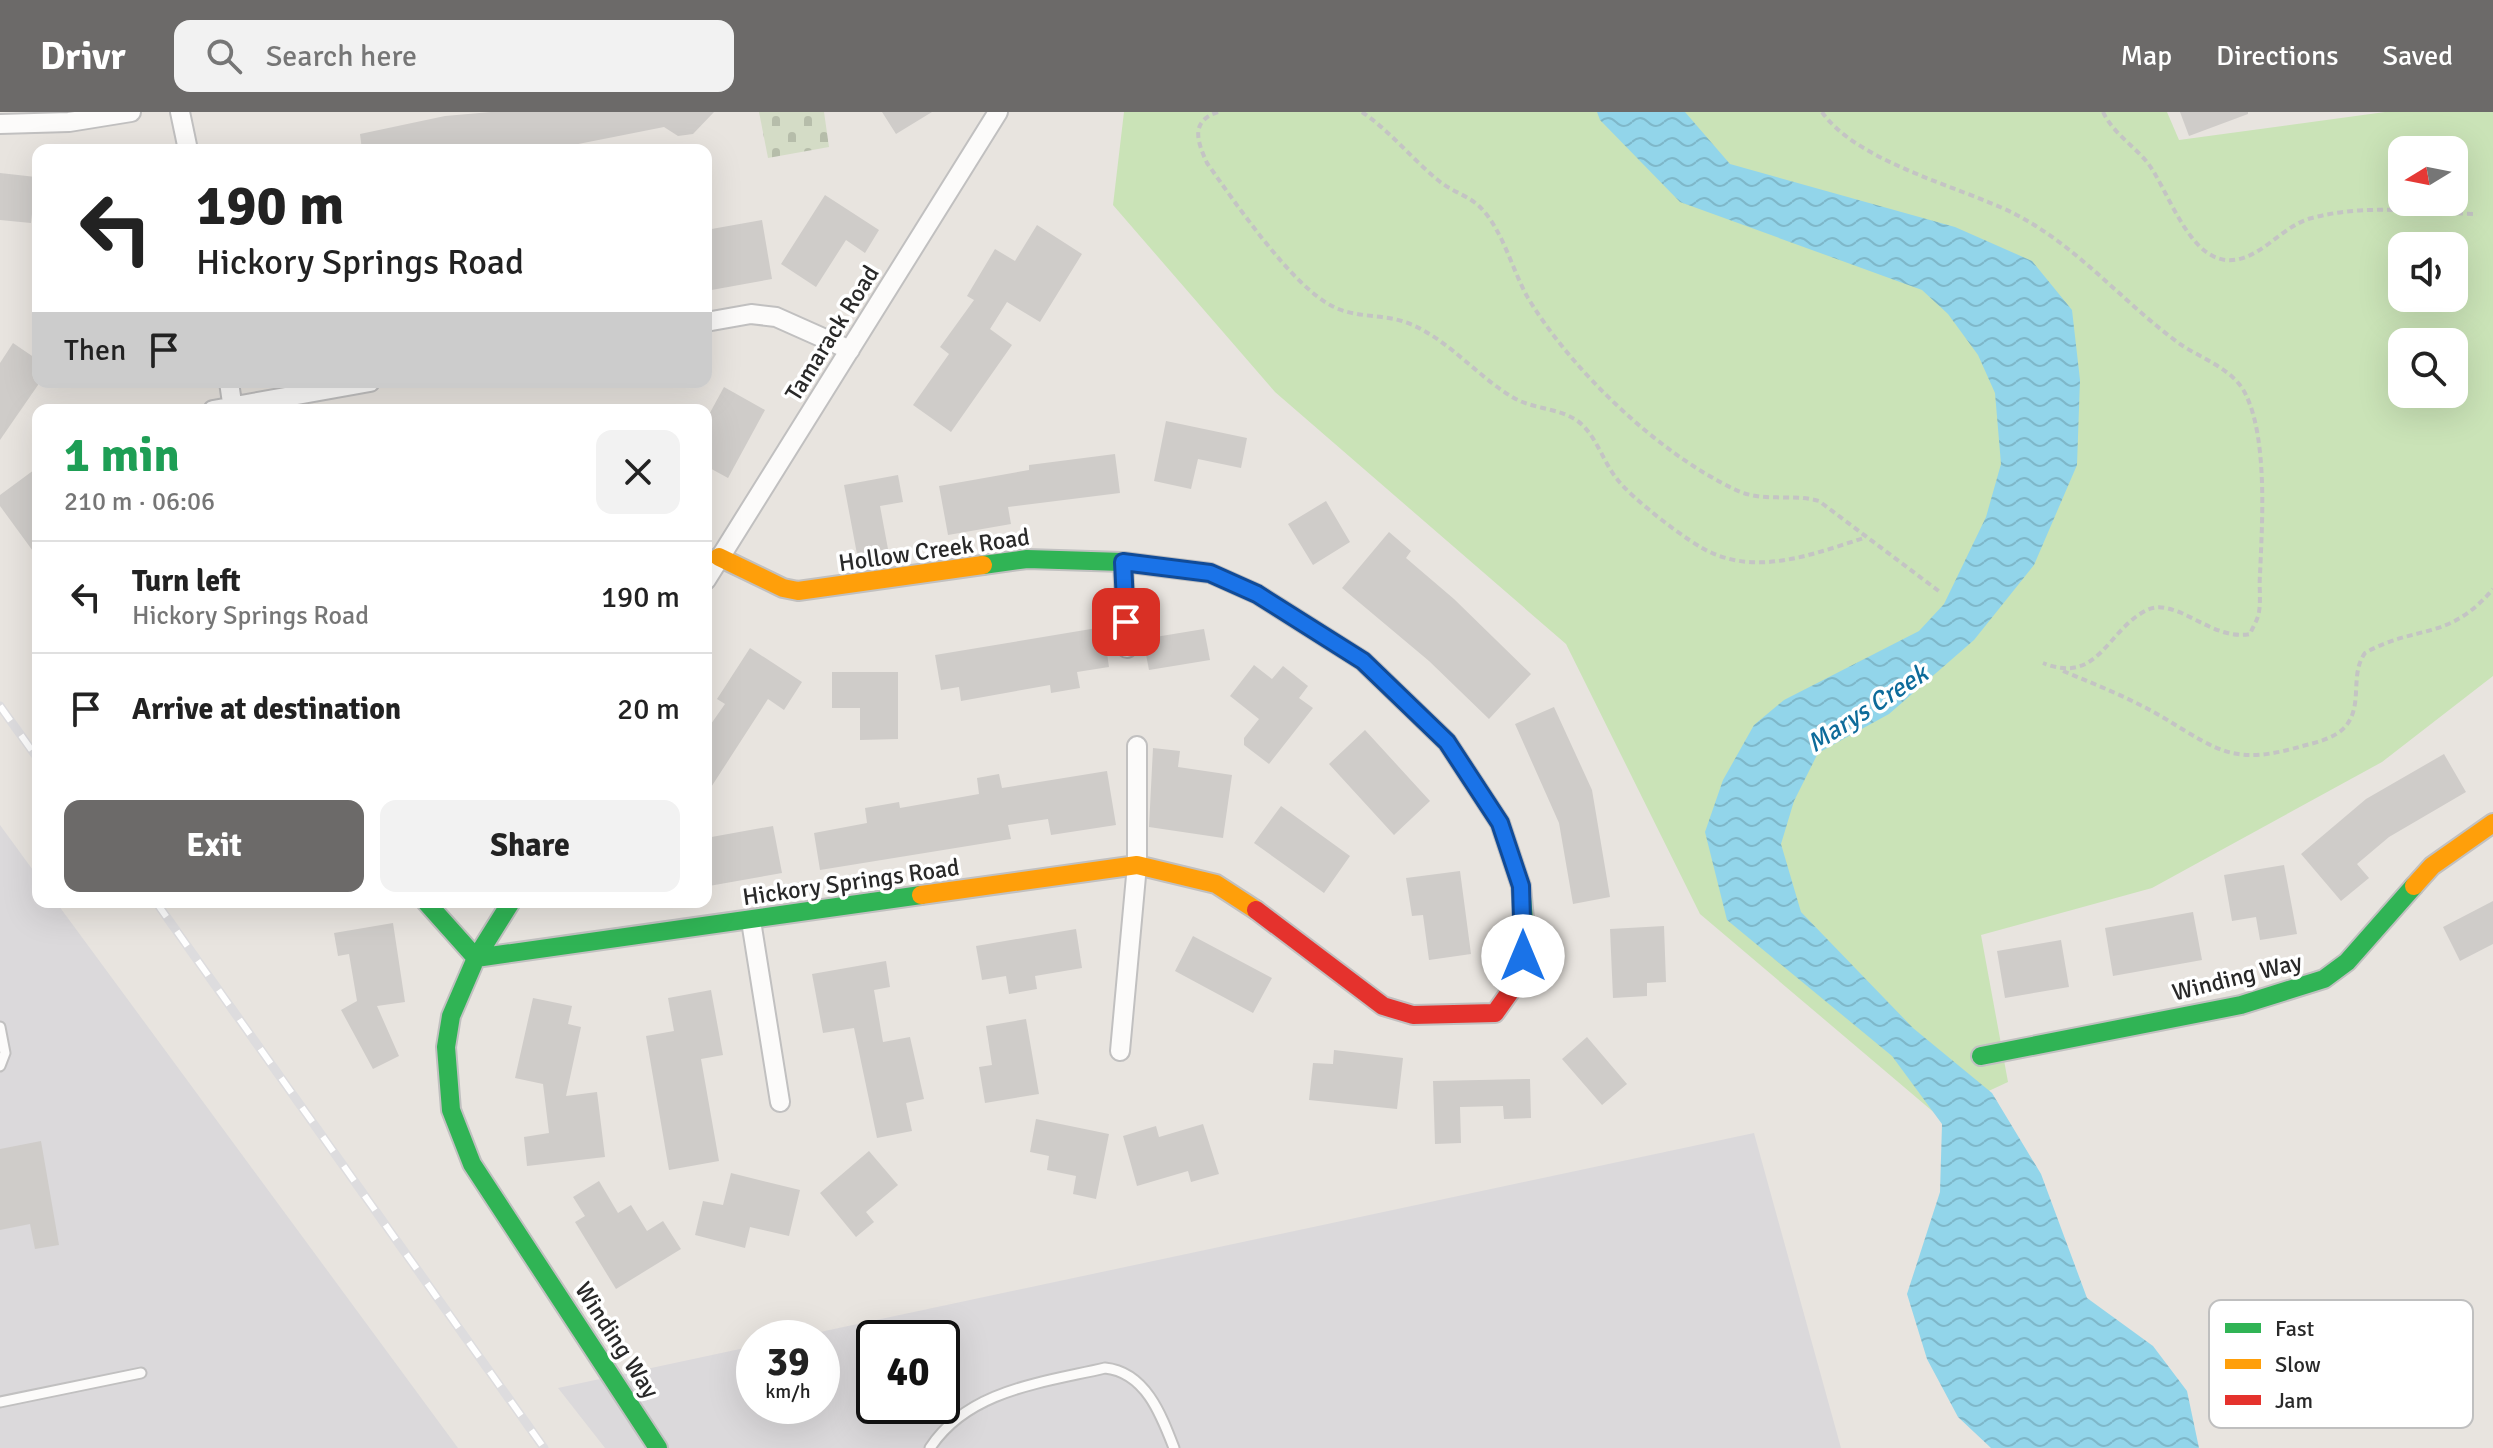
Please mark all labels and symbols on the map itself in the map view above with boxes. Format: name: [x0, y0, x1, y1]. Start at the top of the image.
north arrow: [2388, 136, 2468, 216]
street label: Tamarack Road: [778, 260, 886, 406]
street label: Hollow Creek Road: [836, 522, 1032, 578]
pin: [1092, 588, 1160, 656]
water label: Marys Creek: [1801, 657, 1936, 760]
street label: Hickory Springs Road: [741, 852, 961, 912]
position arrow: [1481, 914, 1565, 998]
street label: Winding Way: [2169, 946, 2305, 1008]
street label: Winding Way: [568, 1276, 666, 1404]
legend: [2209, 1300, 2473, 1428]
text: Fast: [2275, 1315, 2315, 1342]
speed limit sign: 40: [856, 1320, 960, 1424]
text: Slow: [2275, 1351, 2321, 1378]
text: Jam: [2275, 1387, 2313, 1414]

